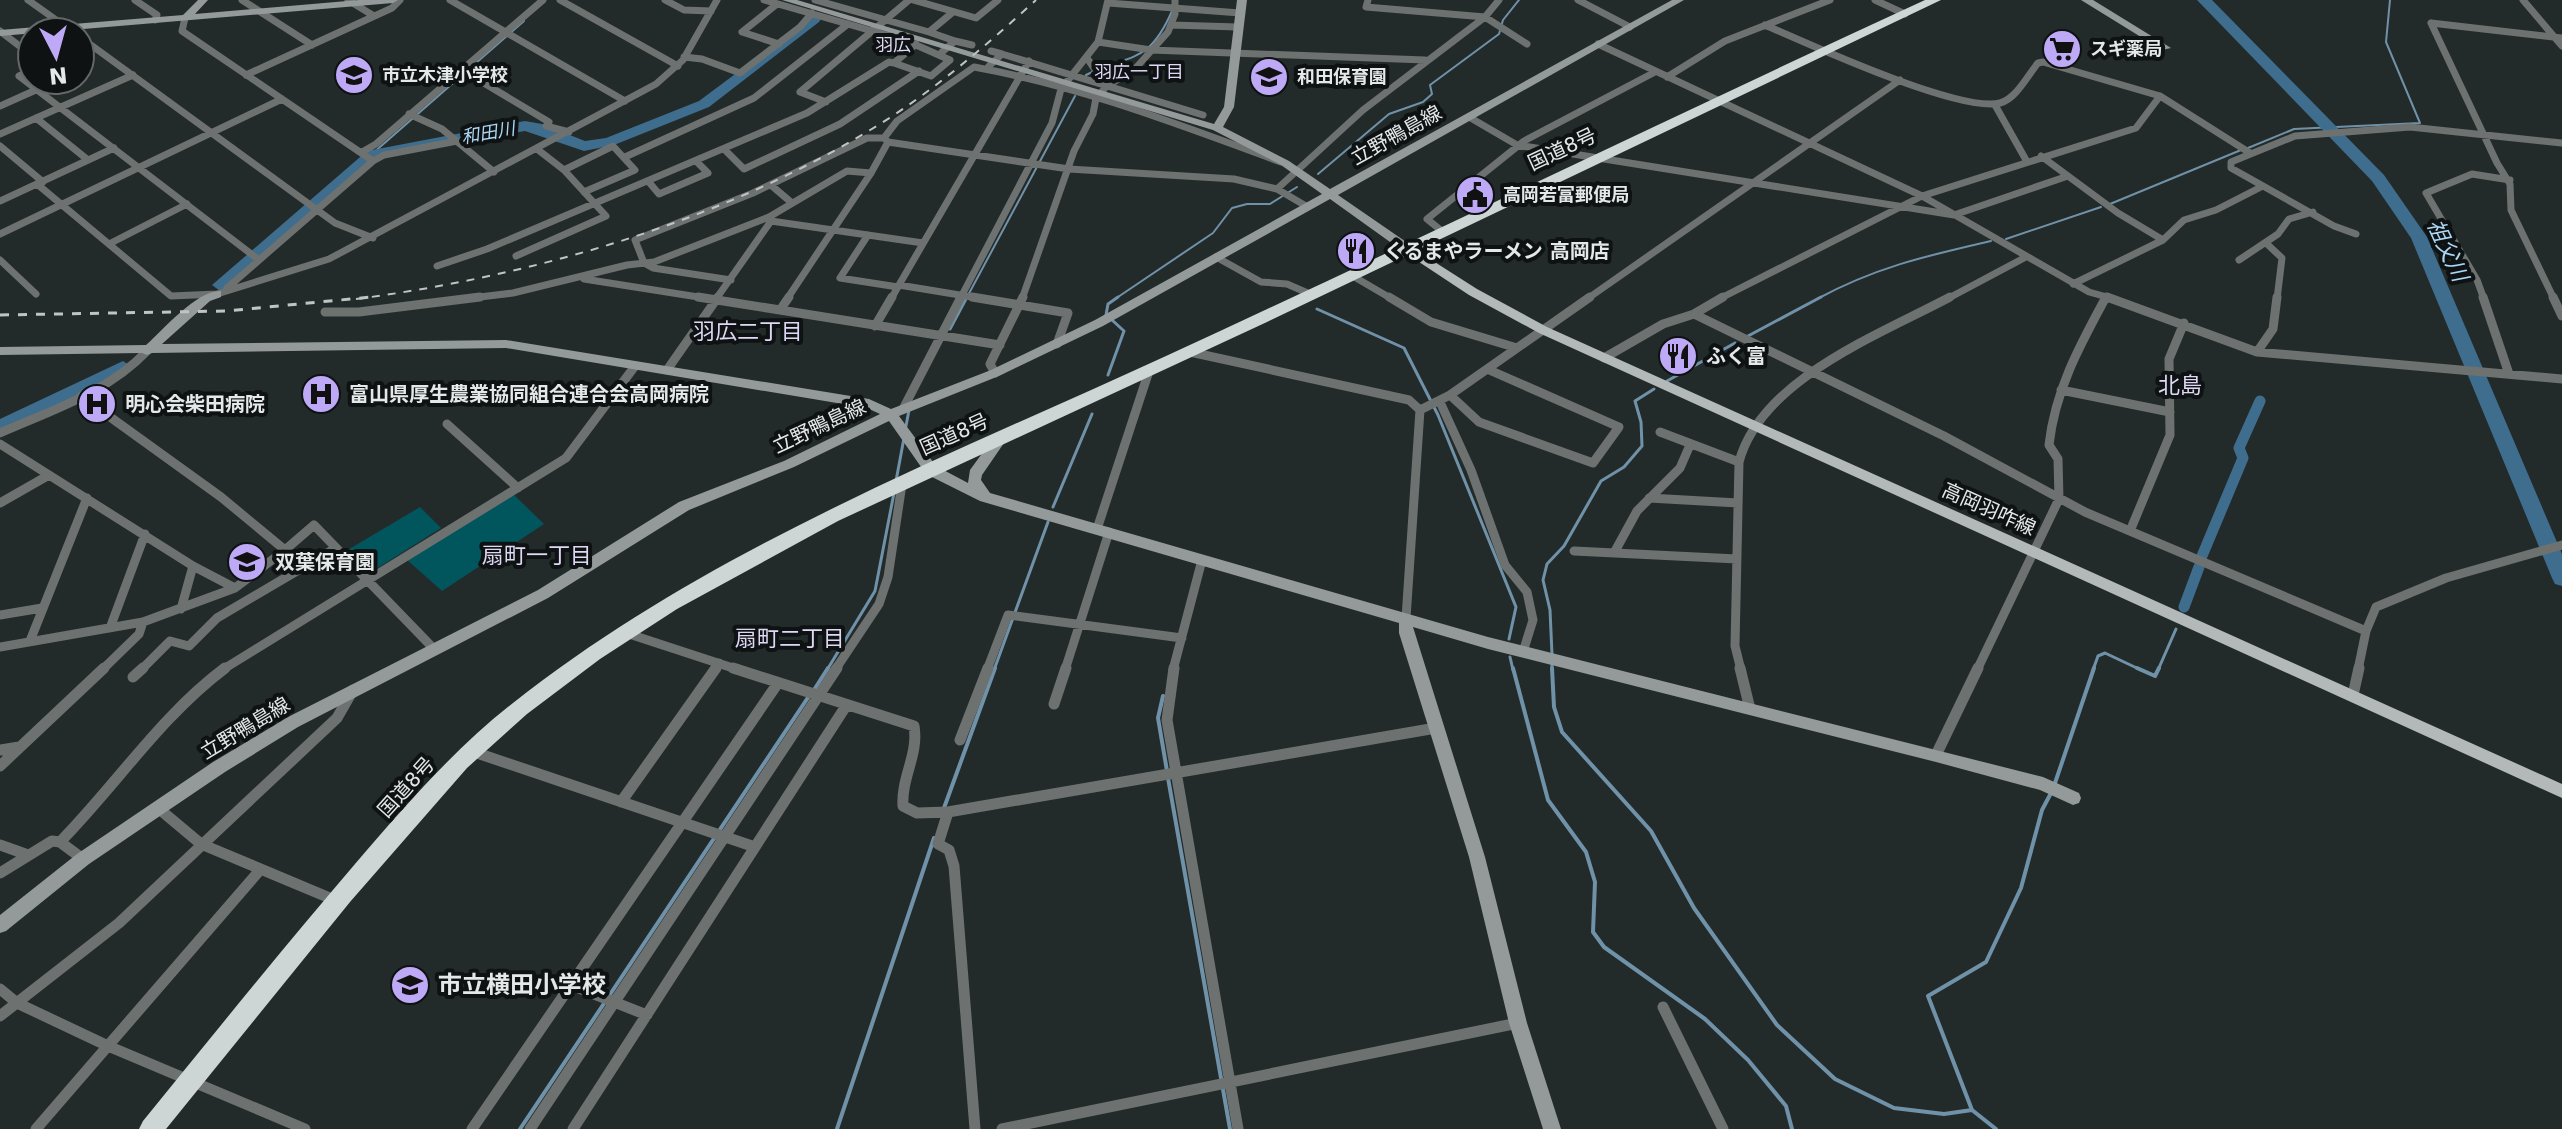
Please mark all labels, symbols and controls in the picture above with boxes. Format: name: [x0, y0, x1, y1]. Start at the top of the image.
north arrow: [16, 16, 96, 96]
supermarket icon: スギ薬局: [2041, 28, 2083, 70]
district label: 羽広: [875, 34, 911, 55]
place label: スギ薬局: [2090, 38, 2162, 59]
school or university icon: 市立木津小学校: [333, 54, 375, 96]
school or university icon: 和田保育園: [1248, 56, 1290, 98]
district label: 羽広一丁目: [1094, 61, 1184, 82]
text: N: [48, 62, 69, 89]
place label: 市立木津小学校: [382, 64, 508, 85]
place label: 和田保育園: [1297, 66, 1387, 87]
street label: 立野鴨島線: [1346, 100, 1446, 170]
water label: 和田川: [460, 117, 518, 148]
street label: 国道8号: [1524, 123, 1600, 175]
public building icon: 高岡若富郵便局: [1454, 174, 1496, 216]
place label: 高岡若富郵便局: [1503, 184, 1629, 205]
water label: 祖父川: [2422, 215, 2474, 287]
restaurant icon: くるまやラーメン 高岡店: [1335, 230, 1377, 272]
place label: くるまやラーメン 高岡店: [1384, 239, 1610, 263]
district label: 羽広二丁目: [693, 319, 803, 344]
restaurant icon: ふく富: [1657, 335, 1699, 377]
place label: ふく富: [1706, 344, 1766, 368]
hospital icon: 富山県厚生農業協同組合連合会高岡病院: [300, 373, 342, 415]
district label: 北島: [2158, 373, 2202, 398]
place label: 富山県厚生農業協同組合連合会高岡病院: [349, 382, 709, 406]
hospital icon: 明心会柴田病院: [76, 383, 118, 425]
place label: 明心会柴田病院: [125, 392, 265, 416]
street label: 立野鴨島線: [769, 394, 869, 458]
street label: 国道8号: [916, 408, 992, 460]
street label: 高岡羽咋線: [1938, 478, 2040, 540]
school or university icon: 双葉保育園: [226, 541, 268, 583]
district label: 扇町一丁目: [482, 543, 592, 568]
place label: 双葉保育園: [275, 550, 375, 574]
district label: 扇町二丁目: [735, 626, 845, 651]
street label: 立野鴨島線: [196, 692, 294, 764]
street label: 国道8号: [373, 752, 439, 822]
school or university icon: 市立横田小学校: [389, 964, 431, 1006]
place label: 市立横田小学校: [438, 971, 606, 999]

